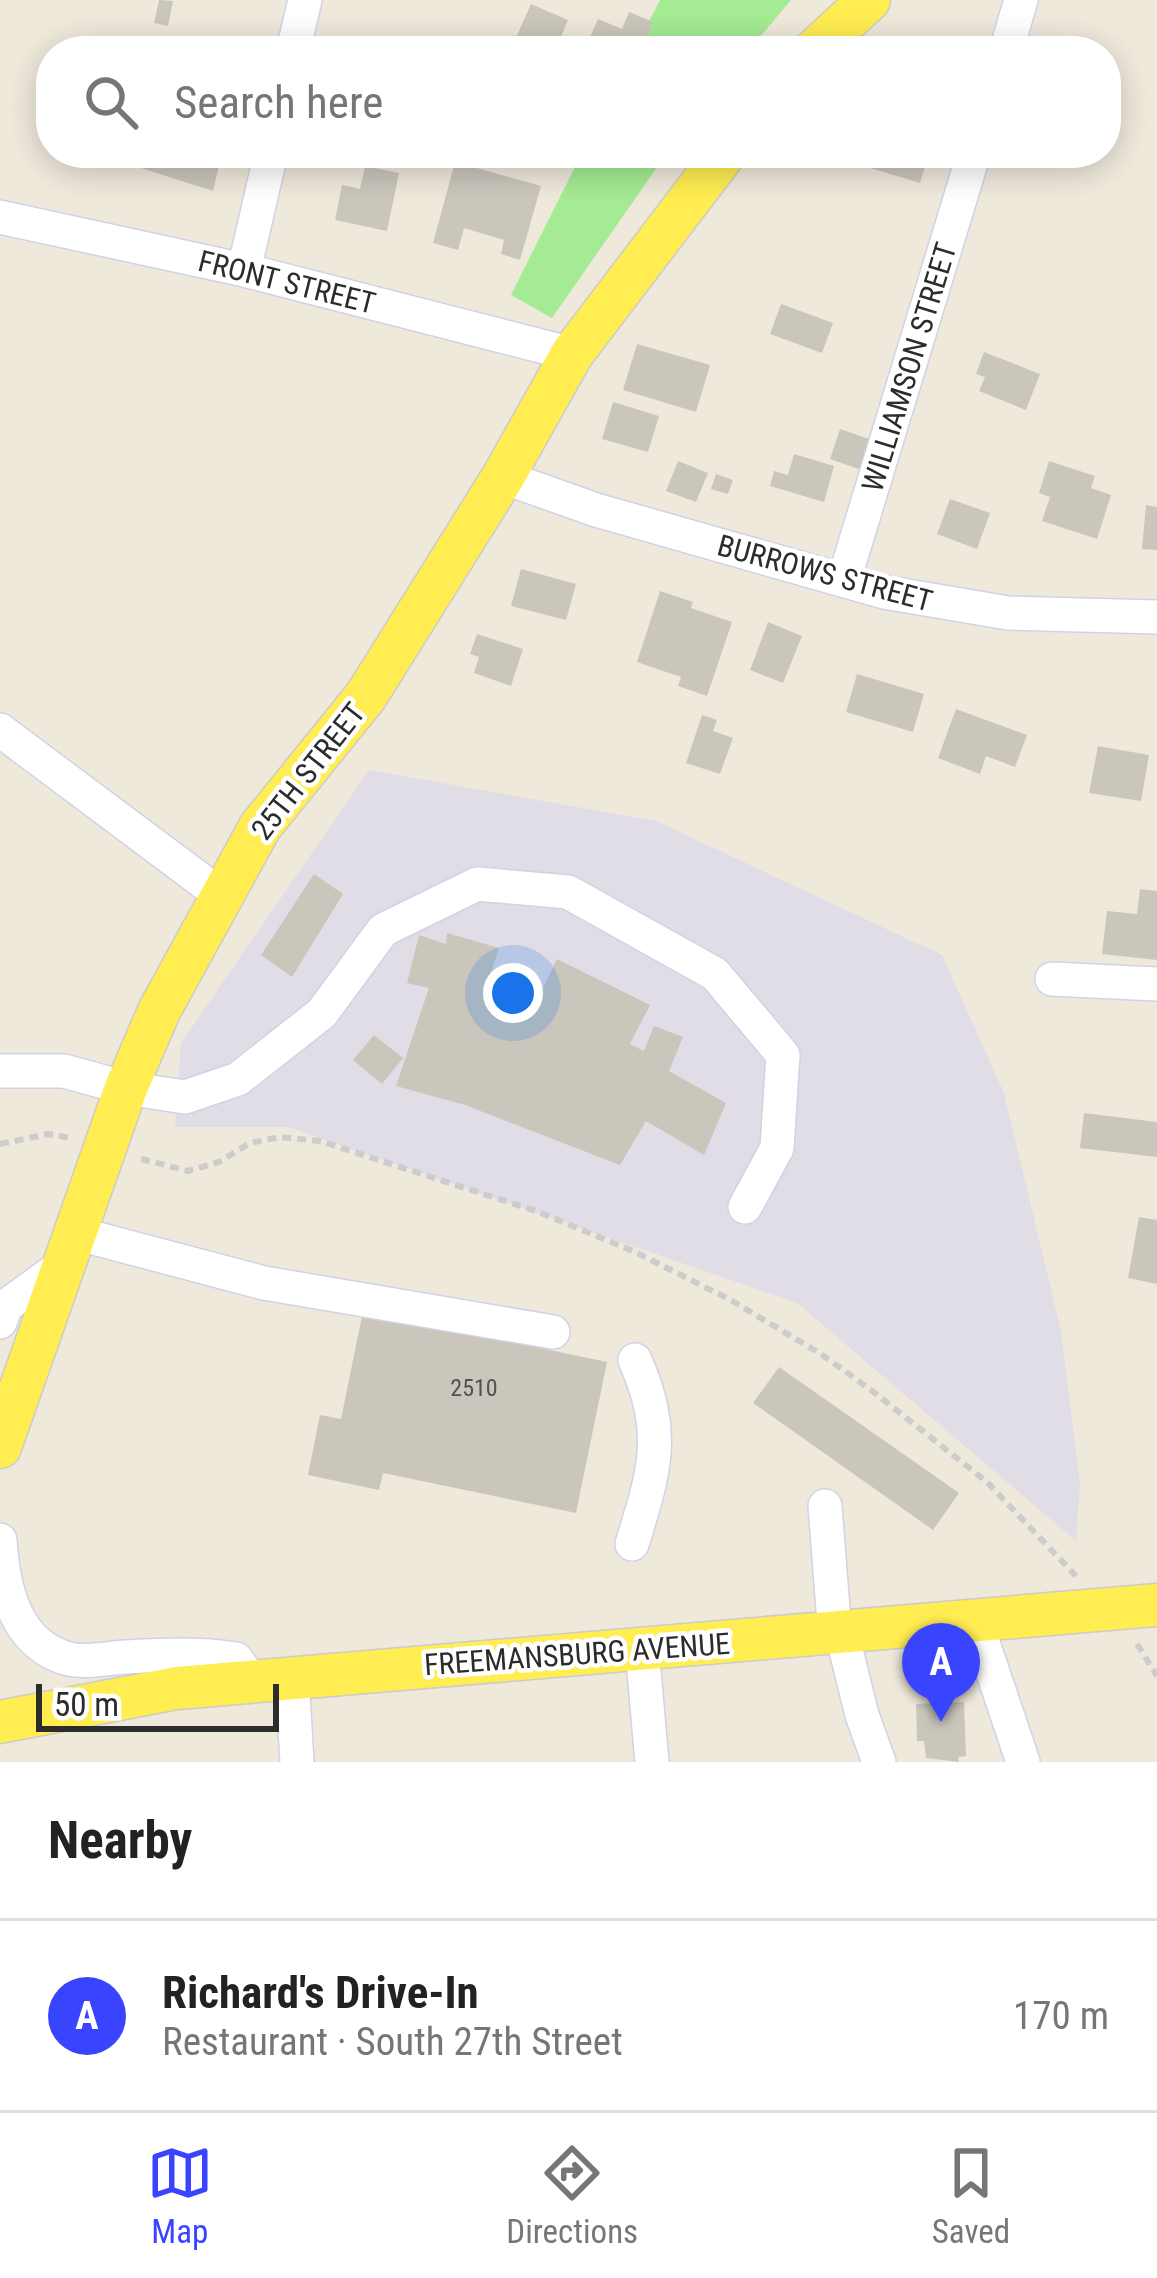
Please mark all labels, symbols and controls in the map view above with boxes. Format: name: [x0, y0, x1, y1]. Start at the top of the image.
search box: [36, 36, 1121, 168]
icon: search: [78, 69, 144, 135]
text: Search here: [174, 76, 383, 129]
street label: WILLIAMSON STREET: [854, 238, 964, 496]
street label: FRONT STREET: [195, 243, 379, 321]
street label: BURROWS STREET: [714, 527, 936, 619]
street label: 25TH STREET: [244, 696, 372, 846]
your location: [483, 963, 543, 1023]
house number: 2510: [450, 1374, 498, 1402]
pin: A: [902, 1623, 980, 1722]
street label: FREEMANSBURG AVENUE: [423, 1626, 731, 1682]
scale bar: [36, 1678, 279, 1731]
text: 50 m: [54, 1685, 119, 1724]
text: Nearby: [48, 1811, 192, 1870]
text: Richard's Drive-In: [162, 1966, 479, 2019]
text: A: [75, 1993, 99, 2039]
text: 170 m: [1013, 1993, 1109, 2039]
text: Restaurant · South 27th Street: [162, 2019, 623, 2065]
tab: Map: [147, 2140, 213, 2251]
tab: Directions: [506, 2140, 638, 2251]
tab: Saved: [932, 2140, 1010, 2251]

